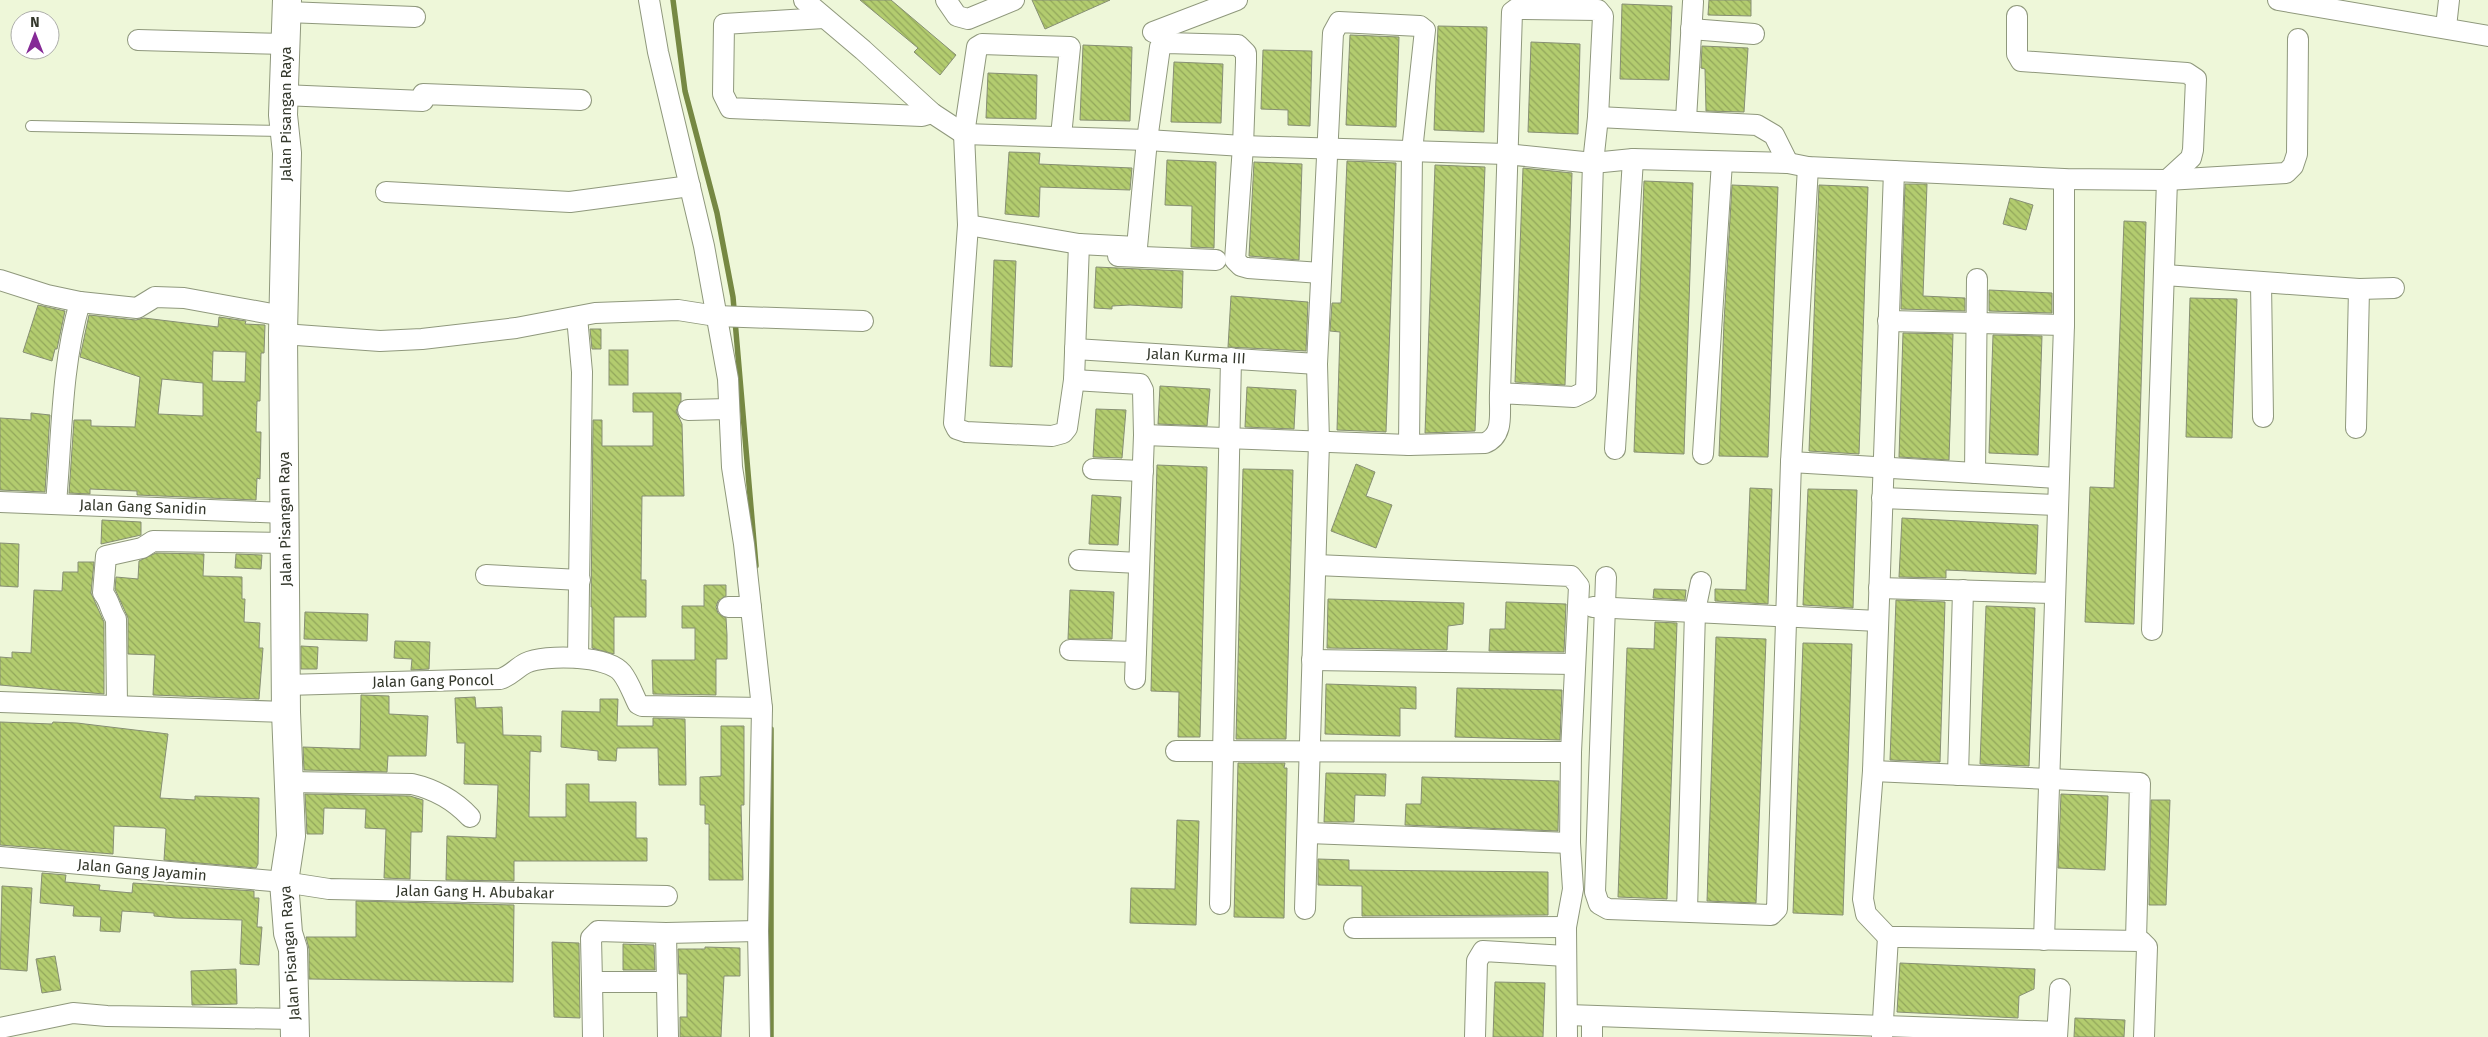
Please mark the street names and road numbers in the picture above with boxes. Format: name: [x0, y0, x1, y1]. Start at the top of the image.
street label: Jalan Pisangan Raya: [277, 46, 295, 182]
street label: Jalan Kurma III: [1146, 344, 1246, 368]
street label: Jalan Pisangan Raya: [275, 451, 295, 587]
street label: Jalan Gang Sanidin: [79, 496, 207, 518]
street label: Jalan Gang Poncol: [372, 671, 495, 691]
street label: Jalan Gang Jayamin: [77, 855, 207, 885]
street label: Jalan Gang H. Abubakar: [396, 882, 555, 902]
street label: Jalan Pisangan Raya: [276, 885, 304, 1021]

